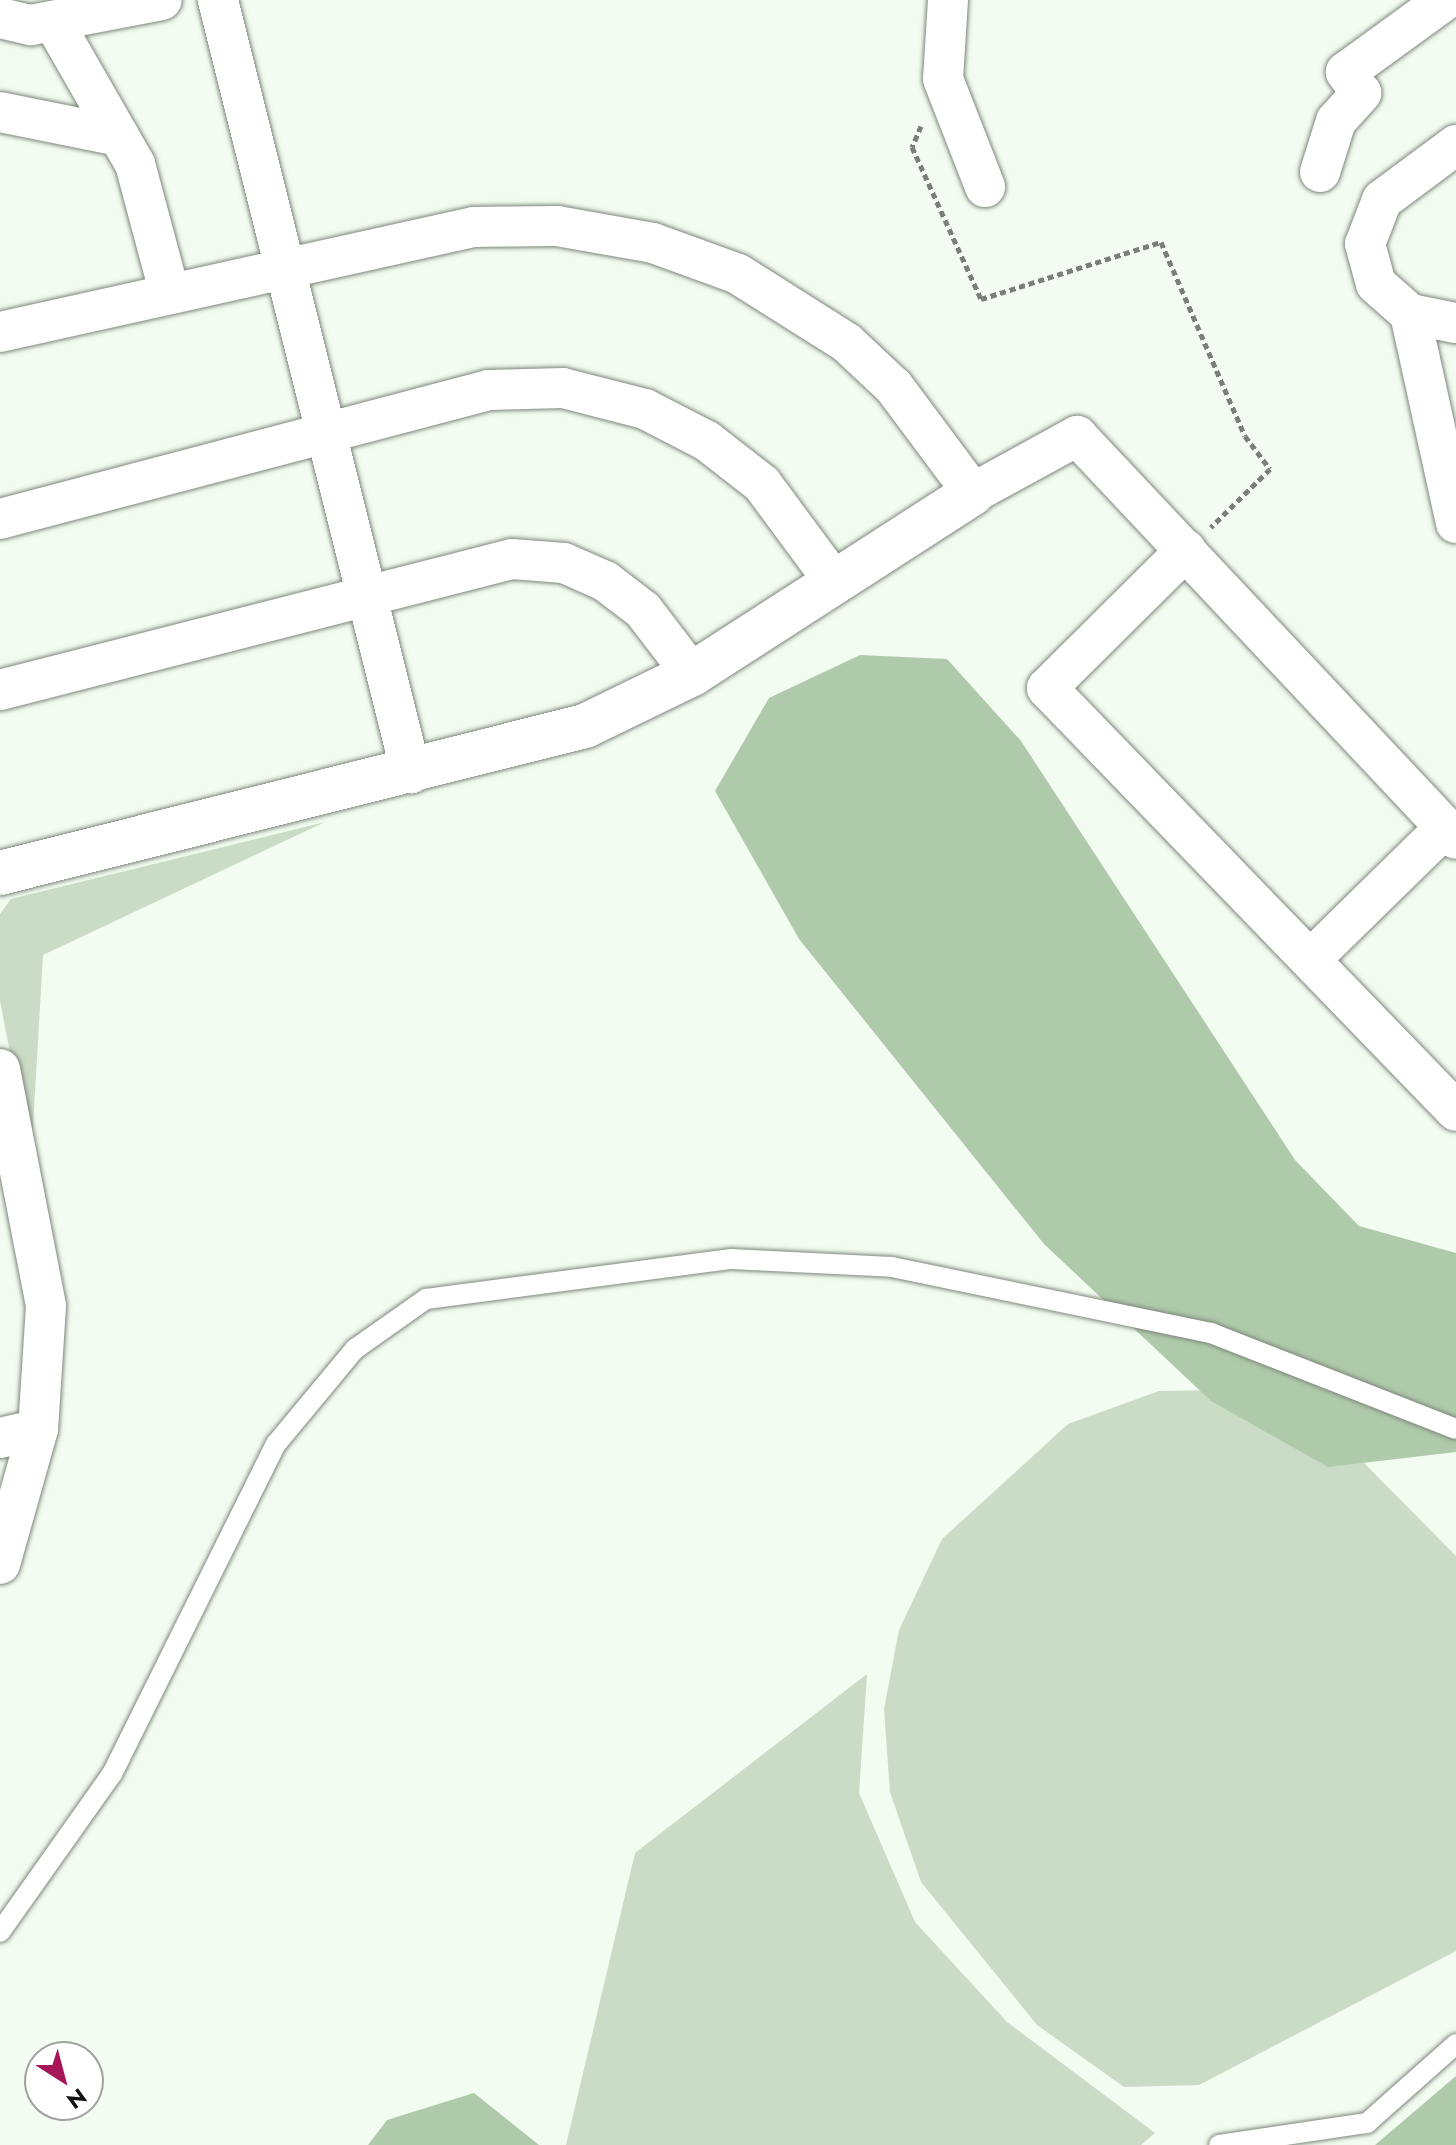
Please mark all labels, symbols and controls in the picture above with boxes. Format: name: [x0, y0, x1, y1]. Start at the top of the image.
north arrow: [24, 2041, 104, 2121]
text: N: [60, 2081, 93, 2117]

